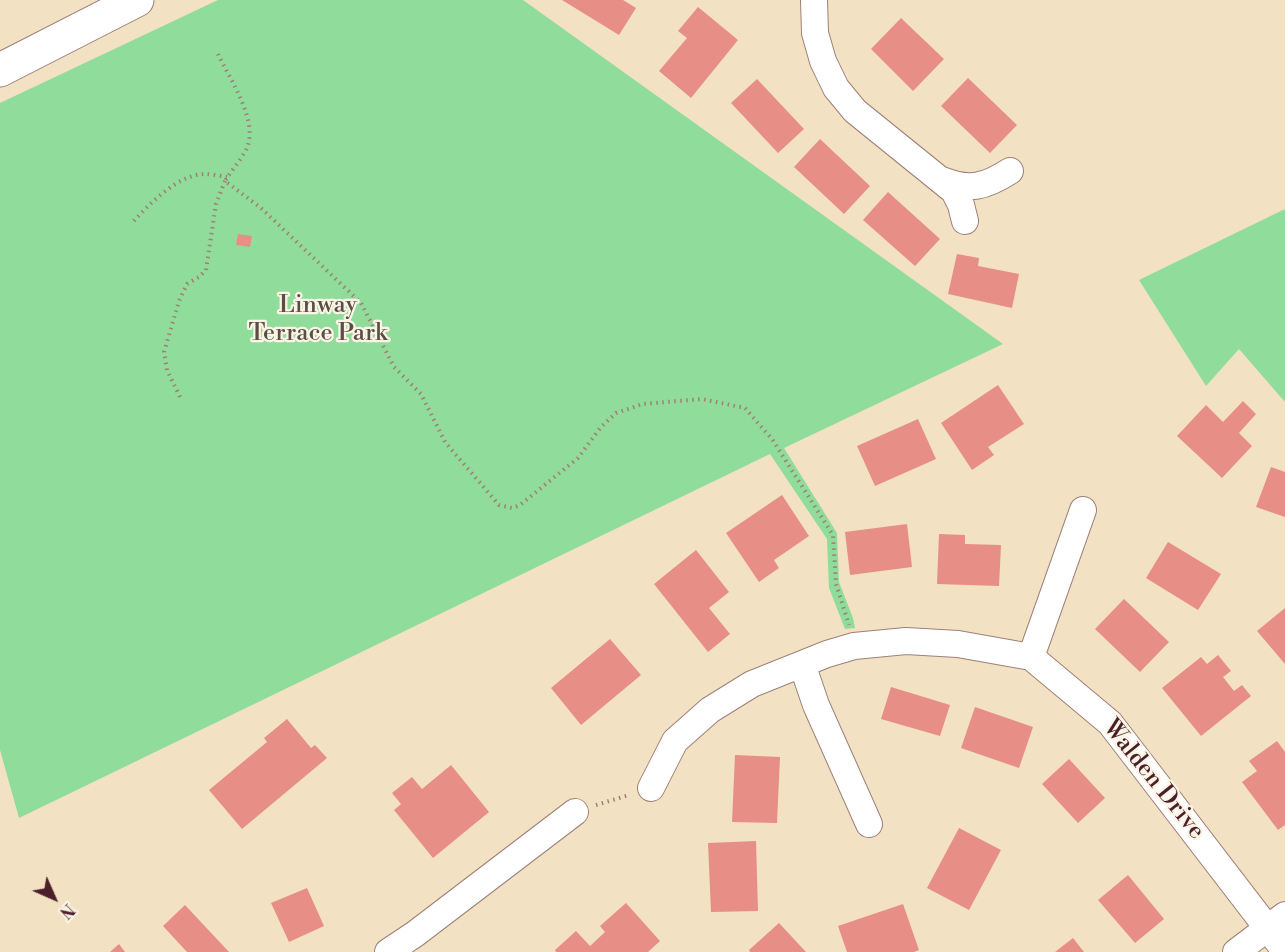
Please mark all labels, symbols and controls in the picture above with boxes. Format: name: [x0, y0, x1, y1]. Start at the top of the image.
park label: Linway Terrace Park: [248, 292, 388, 348]
street label: Walden Drive: [1096, 714, 1210, 846]
north arrow: [24, 868, 84, 928]
text: N: [55, 899, 78, 922]

